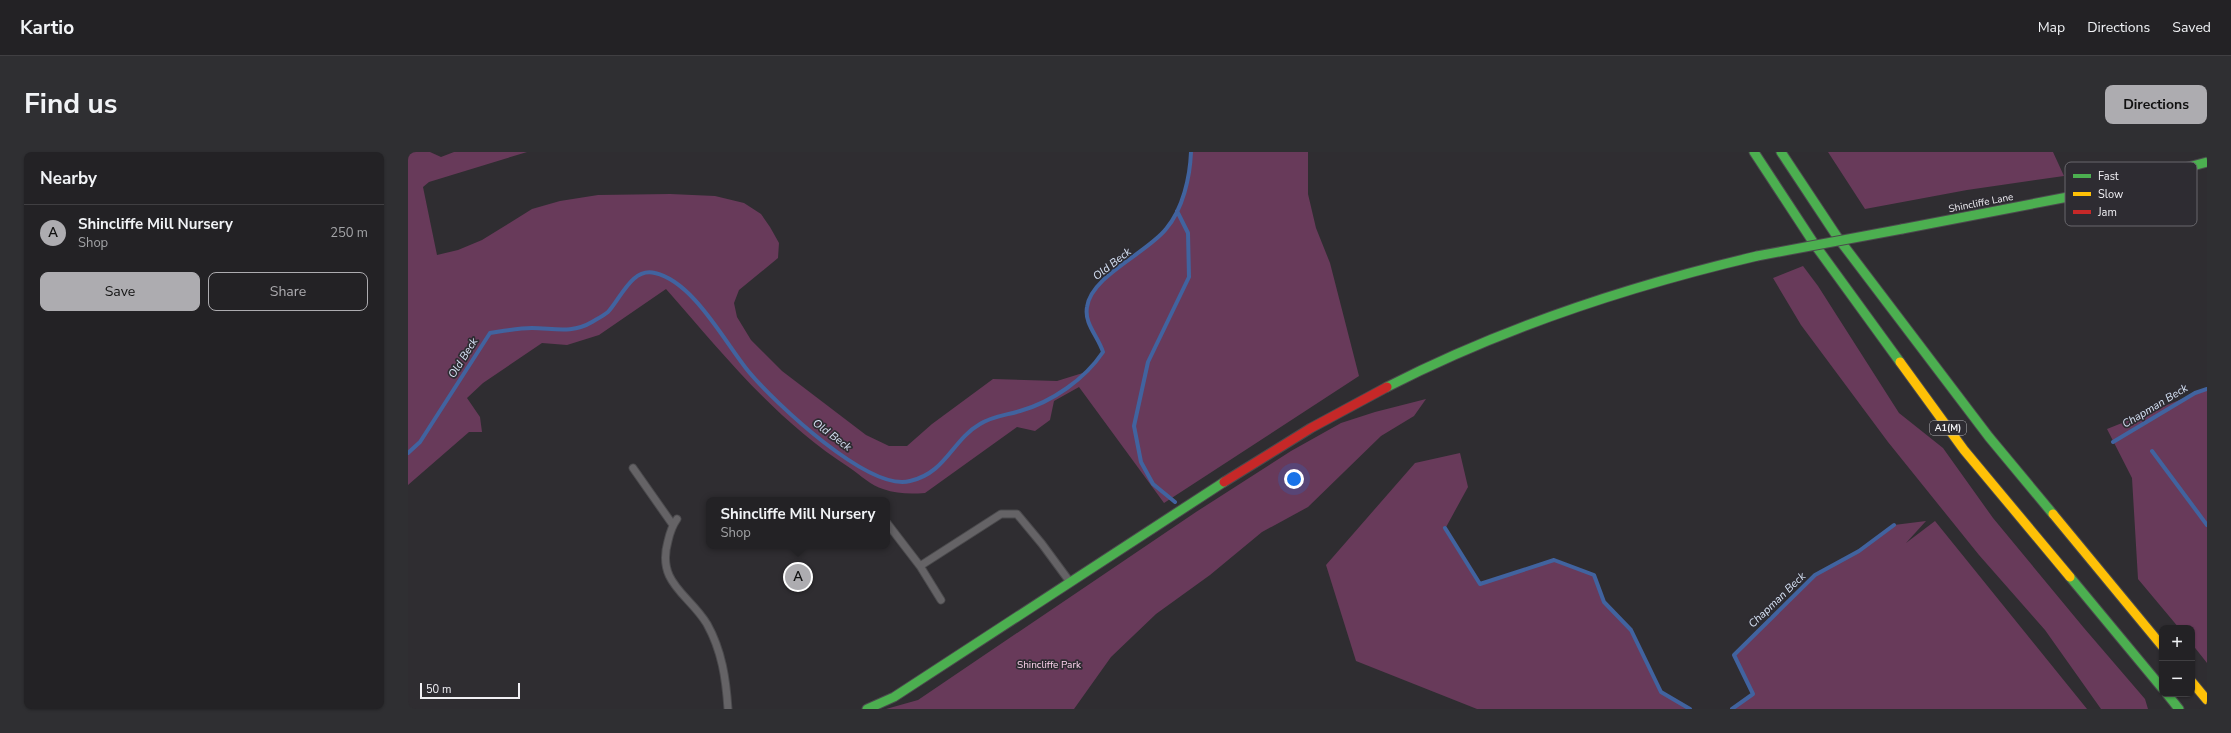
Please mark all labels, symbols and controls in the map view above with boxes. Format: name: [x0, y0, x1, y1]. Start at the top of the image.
text: Kartio: [20, 15, 74, 41]
text: Map: [2038, 18, 2065, 37]
text: Directions: [2087, 18, 2150, 37]
text: Saved: [2172, 18, 2211, 37]
text: Find us: [24, 85, 118, 123]
button: Directions: [2105, 85, 2207, 124]
legend: [2065, 162, 2197, 226]
text: Nearby: [40, 167, 97, 190]
text: Fast: [2098, 169, 2119, 184]
text: Slow: [2098, 187, 2123, 202]
street label: Shincliffe Lane: [1947, 190, 2015, 216]
text: Jam: [2097, 205, 2117, 220]
text: Shincliffe Mill Nursery: [78, 214, 233, 234]
text: A: [48, 224, 58, 242]
text: 250 m: [330, 224, 368, 242]
text: Shop: [78, 234, 108, 252]
water label: Old Beck: [1090, 244, 1135, 284]
button: Save: [40, 272, 200, 311]
button: Share: [208, 272, 368, 311]
water label: Old Beck: [445, 335, 481, 381]
water label: Chapman Beck: [2119, 380, 2191, 432]
water label: Old Beck: [810, 416, 855, 455]
road number: A1(M): [1930, 421, 1966, 435]
your location: [1284, 469, 1304, 489]
popup: [706, 497, 890, 549]
text: Shincliffe Mill Nursery: [721, 504, 875, 524]
text: Shop: [721, 524, 751, 542]
pin: A: [785, 562, 811, 592]
water label: Chapman Beck: [1745, 569, 1809, 631]
map controls: [2159, 625, 2195, 697]
button: +: [2159, 625, 2195, 661]
park label: Shincliffe Park: [1017, 658, 1082, 672]
button: −: [2159, 661, 2195, 697]
scale bar: [420, 681, 520, 700]
text: 50 m: [426, 682, 451, 697]

